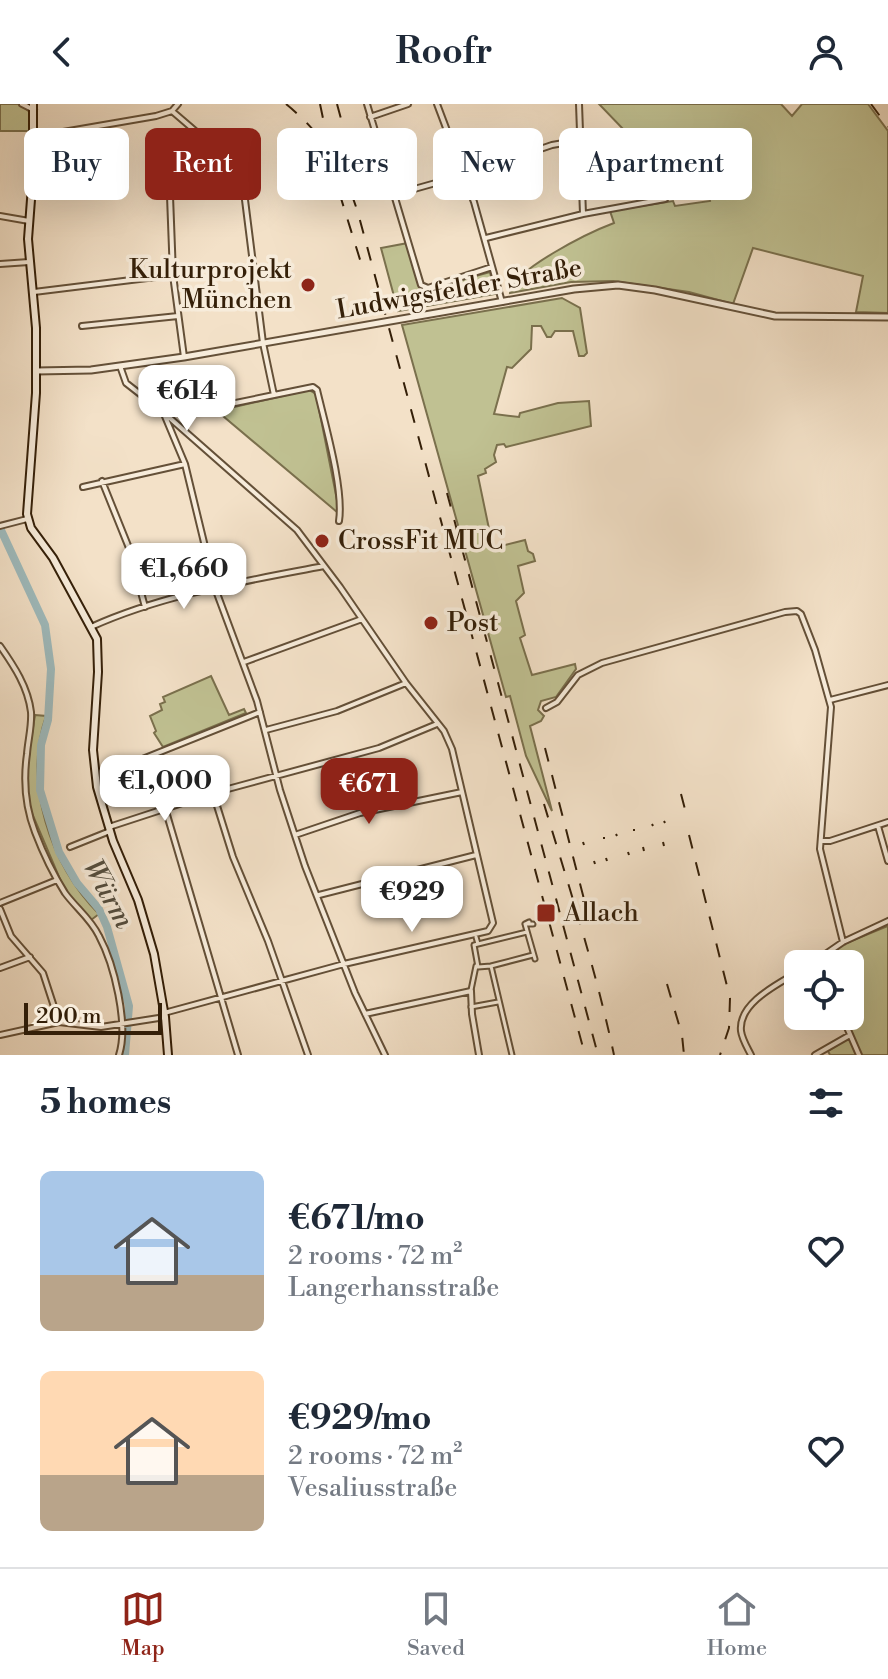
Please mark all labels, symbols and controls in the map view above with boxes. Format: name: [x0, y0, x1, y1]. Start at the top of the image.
icon: back: [40, 30, 84, 74]
text: Roofr: [396, 30, 492, 75]
icon: person: [804, 30, 848, 74]
chip: Buy: [24, 128, 129, 200]
chip: Rent: [145, 128, 261, 200]
chip: Filters: [277, 128, 417, 200]
chip: New: [433, 128, 543, 200]
chip: Apartment: [559, 128, 752, 200]
street label: Ludwigsfelder Straße: [334, 252, 584, 326]
place label: Kulturprojekt München: [129, 254, 292, 316]
marker: Kulturprojekt München: [299, 276, 317, 294]
pin: €614: [140, 365, 234, 433]
text: €614: [156, 375, 218, 407]
place label: CrossFit MUC: [338, 525, 503, 557]
marker: CrossFit MUC: [313, 532, 331, 550]
pin: €1,660: [119, 543, 249, 611]
text: €1,660: [139, 553, 229, 585]
place label: Post: [447, 607, 498, 639]
marker: Post: [422, 614, 440, 632]
pin: €1,000: [100, 755, 230, 823]
pin: €671: [322, 758, 416, 826]
text: €1,000: [118, 765, 212, 797]
text: €671: [339, 768, 399, 800]
water label: Würm: [75, 853, 141, 935]
pin: €929: [365, 866, 459, 934]
text: €929: [379, 876, 445, 908]
place label: Allach: [563, 897, 639, 929]
marker: Allach: [535, 902, 557, 924]
map controls: [784, 950, 864, 1030]
button: locate: [784, 950, 864, 1030]
scale bar: [24, 999, 162, 1035]
text: 200 m: [36, 1003, 102, 1030]
icon: filters: [804, 1081, 848, 1125]
text: 5 homes: [40, 1082, 171, 1124]
text: €671/mo: [288, 1198, 425, 1240]
icon: home: [104, 1203, 200, 1299]
icon: heart: [804, 1229, 848, 1273]
text: 2 rooms · 72 m²: [288, 1240, 462, 1272]
text: Langerhansstraße: [288, 1272, 499, 1304]
text: €929/mo: [288, 1398, 432, 1440]
icon: home: [104, 1403, 200, 1499]
icon: heart: [804, 1429, 848, 1473]
text: 2 rooms · 72 m²: [288, 1440, 462, 1472]
text: Vesaliusstraße: [288, 1472, 457, 1504]
tab: Map: [121, 1587, 165, 1662]
tab: Saved: [407, 1587, 465, 1662]
tab: Home: [707, 1587, 767, 1662]

